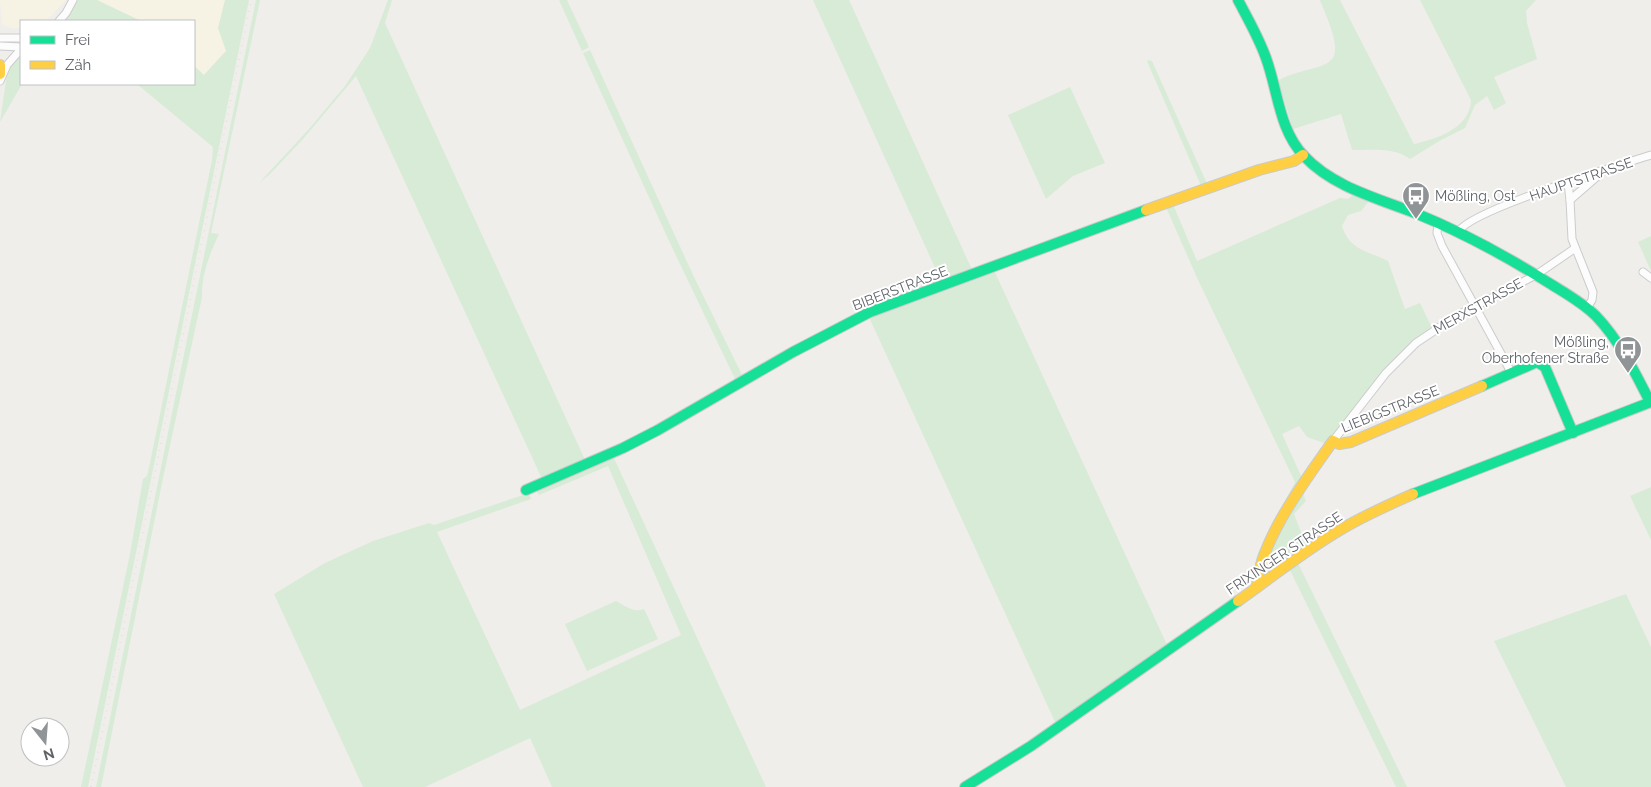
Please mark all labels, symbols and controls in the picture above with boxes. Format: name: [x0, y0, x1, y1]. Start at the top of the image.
legend: [20, 20, 195, 85]
text: Frei: [65, 31, 90, 49]
text: Zäh: [65, 56, 91, 74]
street label: HAUPTSTRASSE: [1527, 154, 1635, 204]
bus stop icon: Mößling, Ost: [1401, 181, 1431, 220]
place label: Mößling, Ost: [1435, 188, 1516, 204]
street label: BIBERSTRASSE: [850, 262, 950, 314]
street label: MERXSTRASSE: [1431, 275, 1525, 337]
place label: Mößling, Oberhofener Straße: [1482, 334, 1609, 366]
bus stop icon: Mößling, Oberhofener Straße: [1613, 335, 1643, 374]
street label: LIEBIGSTRASSE: [1339, 382, 1441, 436]
street label: FRIXINGER STRASSE: [1223, 508, 1345, 598]
north arrow: [20, 717, 70, 767]
text: N: [41, 745, 56, 764]

